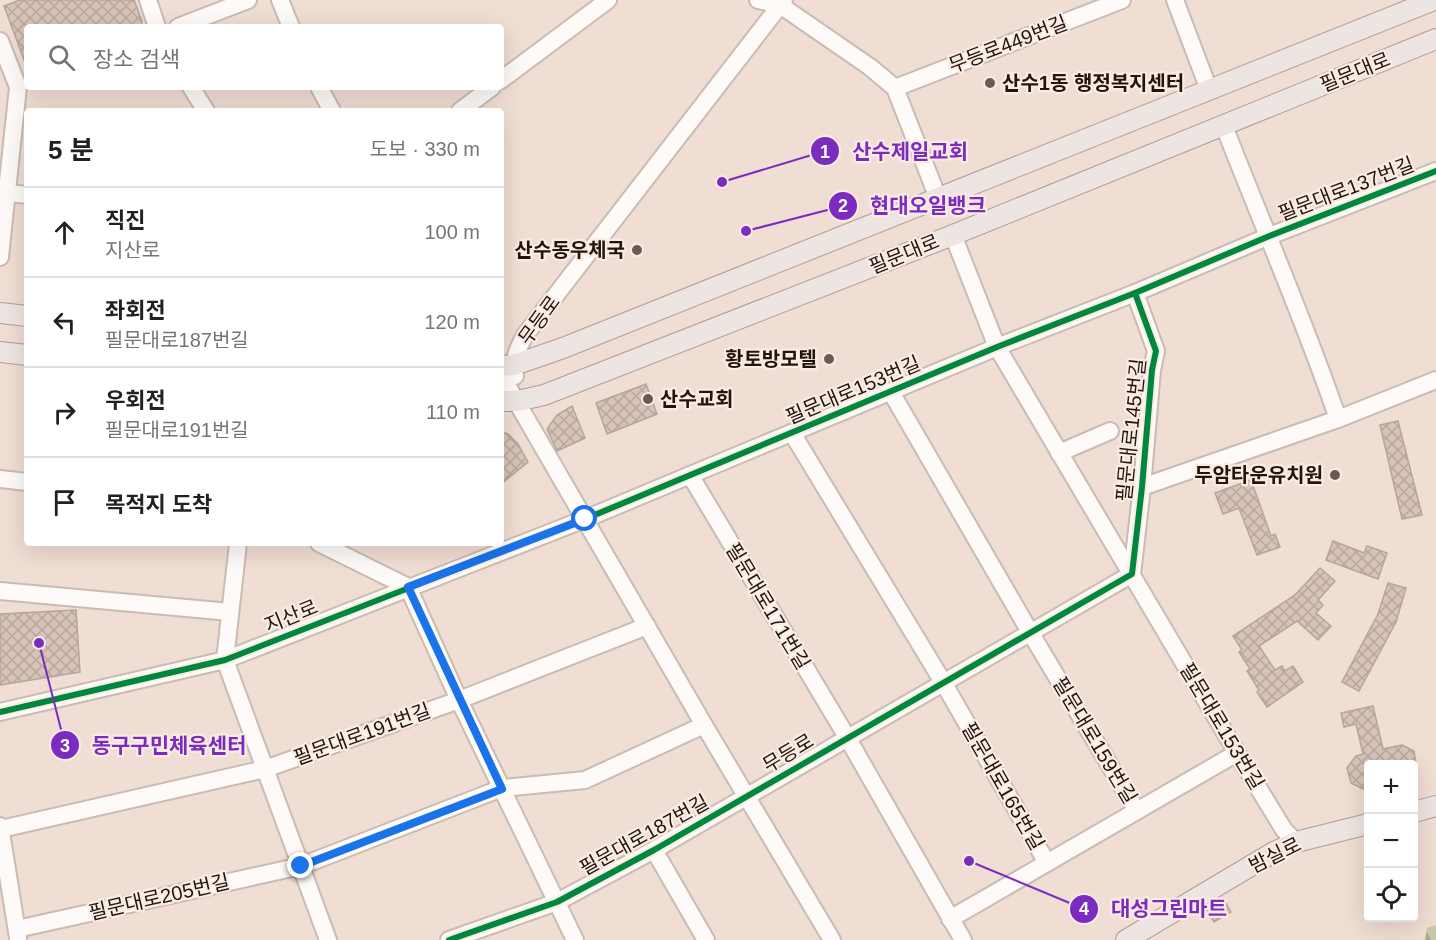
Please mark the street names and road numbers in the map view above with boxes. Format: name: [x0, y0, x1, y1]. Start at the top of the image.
street label: 무등로449번길: [946, 11, 1070, 77]
street label: 필문대로: [1317, 48, 1393, 96]
street label: 필문대로137번길: [1275, 153, 1417, 225]
street label: 필문대로: [866, 230, 942, 278]
street label: 무등로: [514, 291, 564, 349]
street label: 필문대로153번길: [783, 352, 923, 428]
street label: 필문대로145번길: [1113, 357, 1149, 503]
street label: 필문대로171번길: [722, 539, 814, 673]
street label: 지산로: [261, 595, 321, 637]
street label: 필문대로153번길: [1176, 659, 1268, 793]
street label: 필문대로159번길: [1049, 673, 1141, 807]
street label: 필문대로191번길: [291, 699, 433, 769]
street label: 필문대로165번길: [958, 718, 1048, 854]
street label: 무등로: [759, 729, 817, 777]
street label: 필문대로187번길: [576, 791, 712, 879]
street label: 밤실로: [1245, 833, 1305, 877]
street label: 필문대로205번길: [86, 870, 232, 924]

